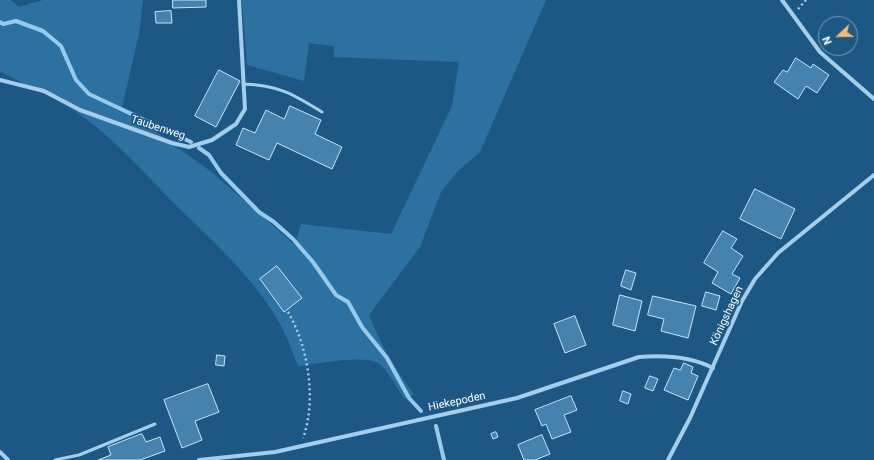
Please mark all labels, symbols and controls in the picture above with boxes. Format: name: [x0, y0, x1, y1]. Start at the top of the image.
north arrow: [818, 16, 858, 56]
text: N: [820, 34, 835, 46]
street label: Taubenweg: [129, 113, 187, 143]
street label: Königshagen: [708, 284, 746, 348]
street label: Hiekepoden: [427, 389, 487, 415]

